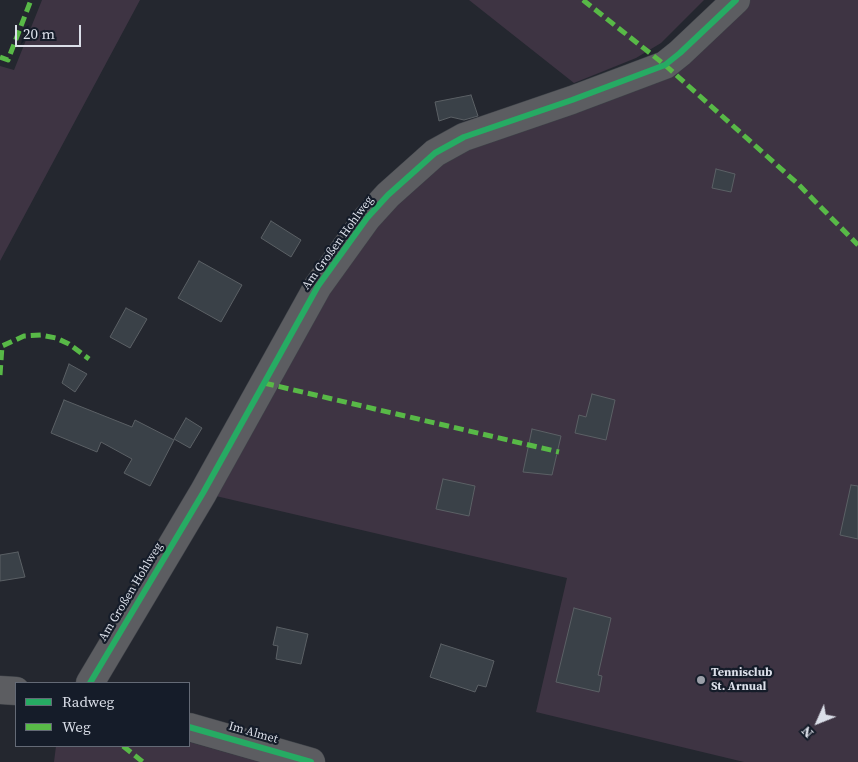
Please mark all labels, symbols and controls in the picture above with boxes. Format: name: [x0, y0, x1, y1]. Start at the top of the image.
scale bar: [18, 15, 84, 47]
text: 20 m: [23, 23, 55, 44]
street label: Am Großen Hohlweg: [299, 193, 377, 293]
street label: Am Großen Hohlweg: [96, 540, 166, 644]
place label: Tennisclub St. Arnual: [711, 666, 772, 694]
marker: Tennisclub St. Arnual: [695, 674, 707, 686]
legend: [15, 682, 190, 747]
text: Radweg: [62, 691, 114, 712]
north arrow: [793, 697, 843, 747]
text: Weg: [62, 716, 91, 737]
street label: Im Almet: [227, 719, 279, 747]
text: N: [796, 722, 818, 743]

